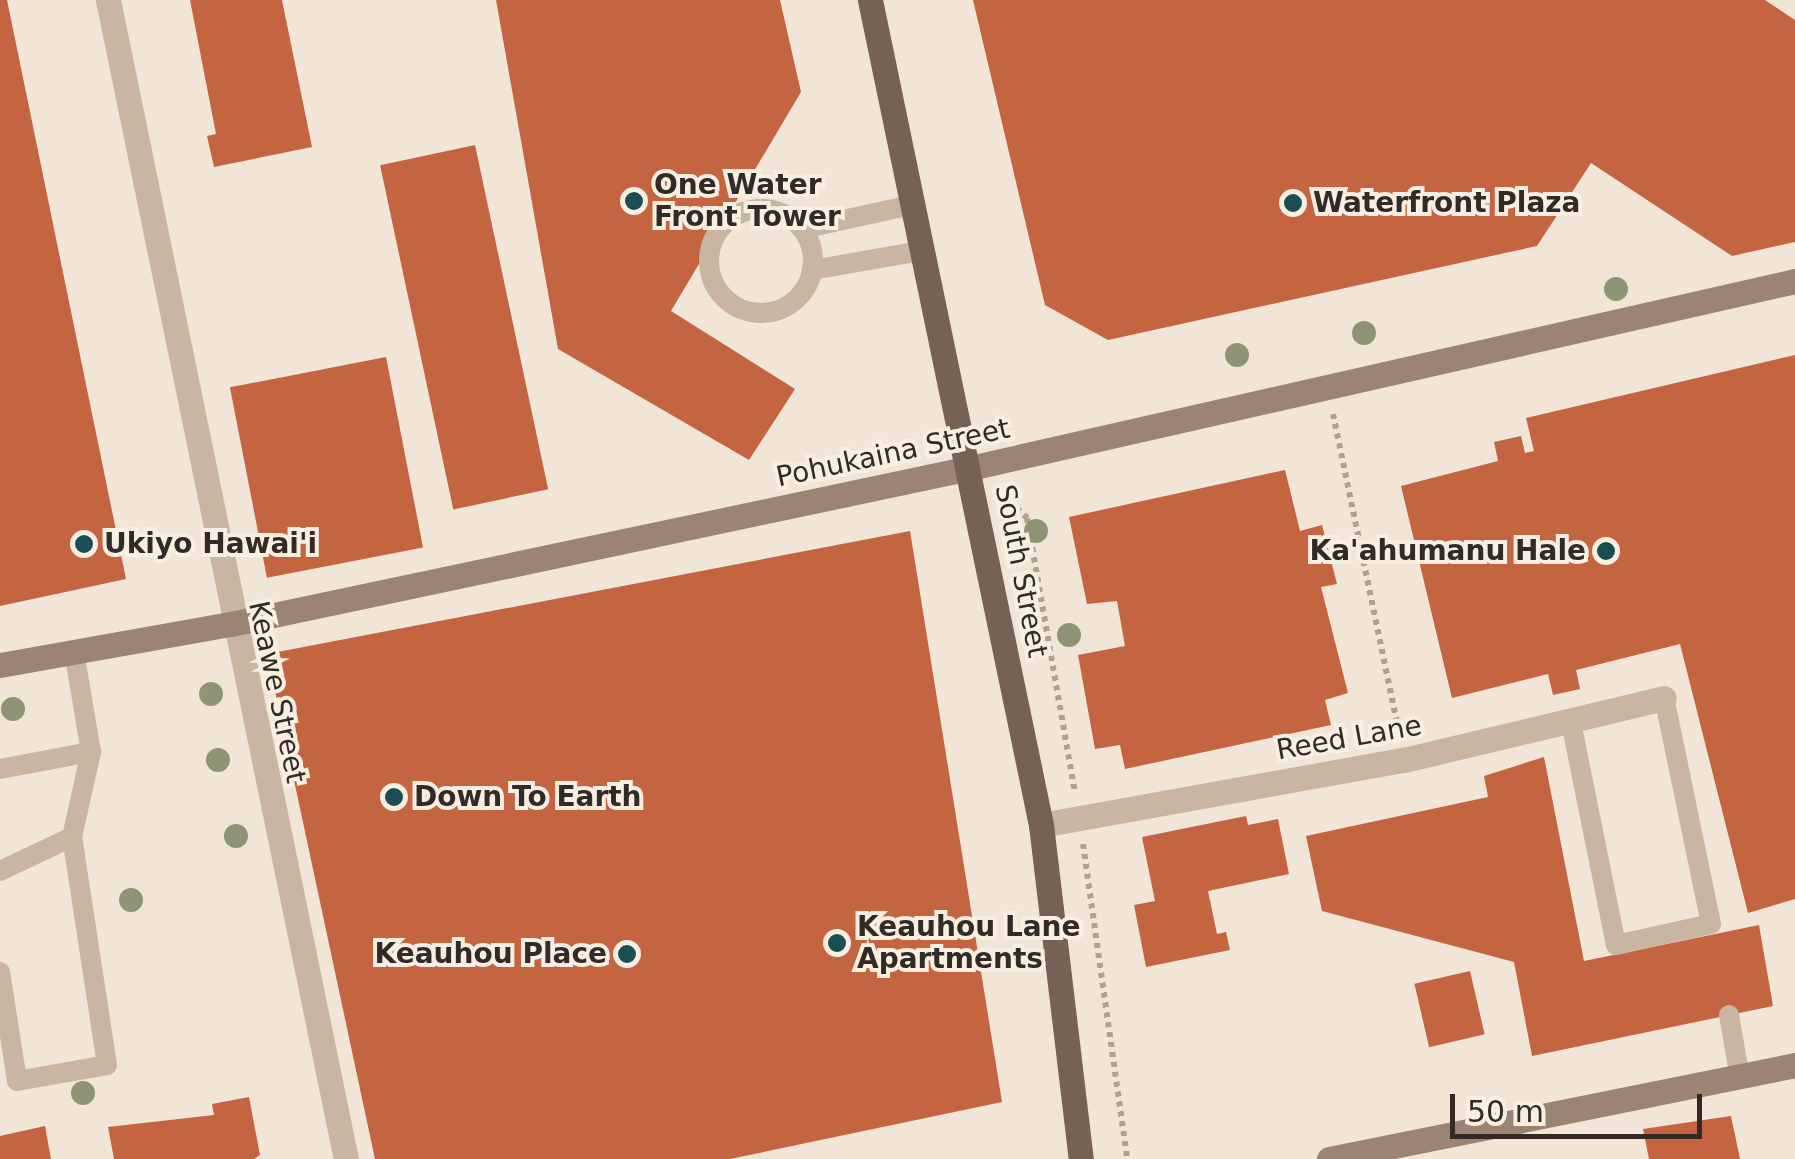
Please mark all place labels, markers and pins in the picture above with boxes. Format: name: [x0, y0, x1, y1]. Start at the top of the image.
place label: One Water Front Tower: [654, 168, 841, 234]
place label: Waterfront Plaza: [1313, 186, 1580, 220]
marker: One Water Front Tower: [623, 190, 645, 212]
marker: Waterfront Plaza: [1282, 192, 1304, 214]
place label: Ukiyo Hawai'i: [104, 527, 317, 561]
marker: Ukiyo Hawai'i: [73, 533, 95, 555]
place label: Ka'ahumanu Hale: [1309, 534, 1586, 568]
marker: Ka'ahumanu Hale: [1595, 540, 1617, 562]
place label: Down To Earth: [414, 780, 642, 814]
marker: Down To Earth: [383, 786, 405, 808]
place label: Keauhou Lane Apartments: [857, 910, 1081, 976]
marker: Keauhou Lane Apartments: [826, 932, 848, 954]
place label: Keauhou Place: [375, 937, 607, 971]
marker: Keauhou Place: [616, 943, 638, 965]

